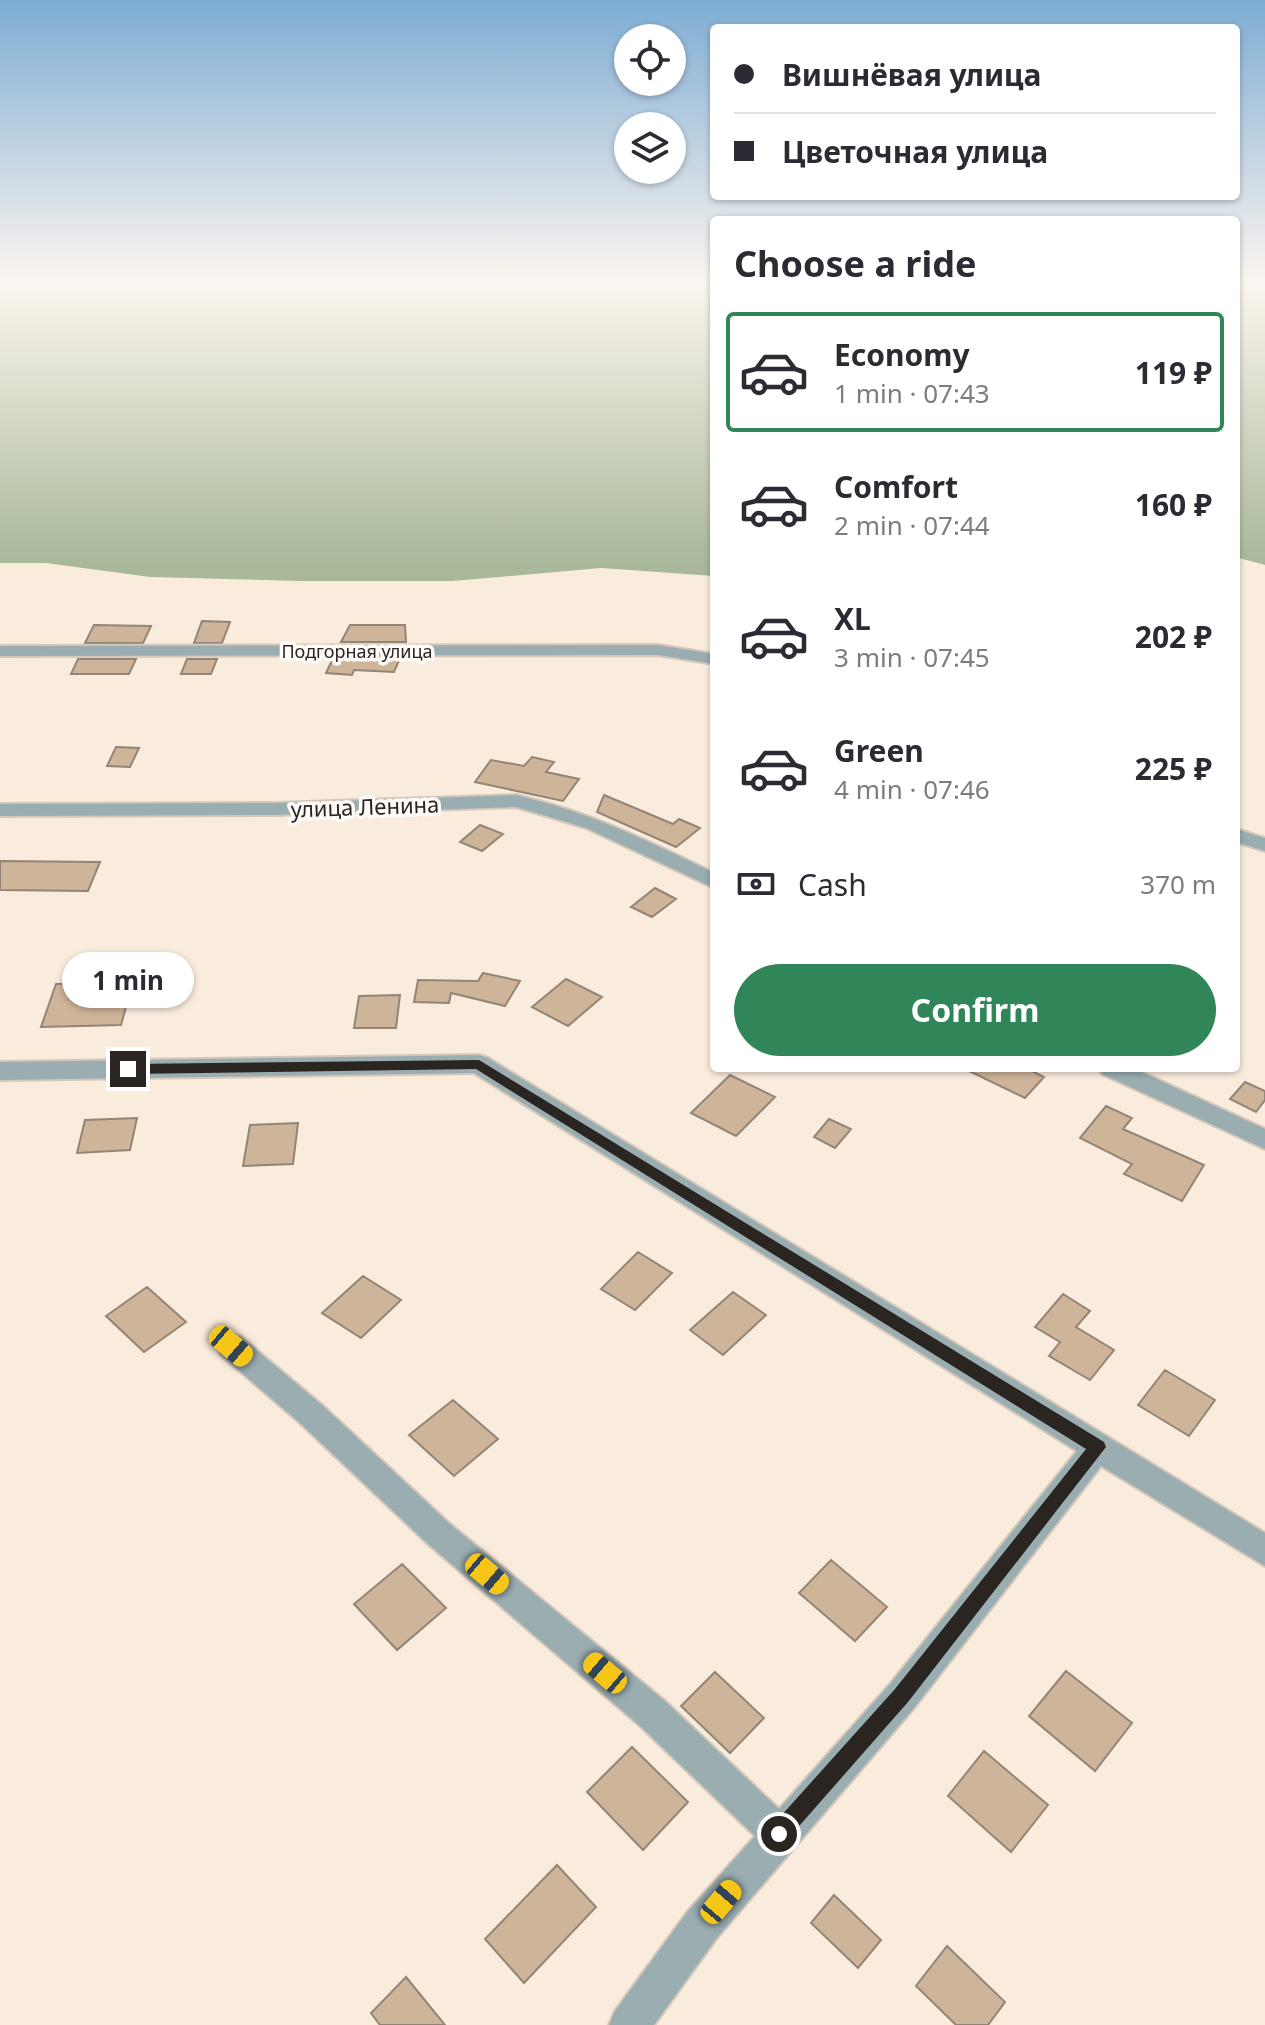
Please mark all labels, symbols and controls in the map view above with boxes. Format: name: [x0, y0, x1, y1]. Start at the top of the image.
map controls: [614, 24, 686, 184]
button: locate: [614, 24, 686, 96]
text: Вишнёвая улица: [782, 54, 1042, 95]
button: layers: [614, 112, 686, 184]
text: Цветочная улица: [782, 131, 1048, 172]
text: Choose a ride: [734, 239, 976, 288]
text: Economy: [834, 334, 970, 375]
icon: car: [738, 336, 810, 408]
text: 119 ₽: [1135, 352, 1212, 393]
text: 1 min · 07:43: [834, 375, 990, 411]
text: Comfort: [834, 466, 958, 507]
icon: car: [738, 468, 810, 540]
text: 160 ₽: [1135, 484, 1212, 525]
text: 2 min · 07:44: [834, 507, 990, 543]
text: XL: [834, 598, 871, 639]
icon: car: [738, 600, 810, 672]
text: 202 ₽: [1135, 616, 1212, 657]
street label: Подгорная улица: [281, 639, 433, 663]
text: 3 min · 07:45: [834, 639, 990, 675]
text: Green: [834, 730, 924, 771]
icon: car: [738, 732, 810, 804]
text: 225 ₽: [1135, 748, 1212, 789]
text: 4 min · 07:46: [834, 771, 990, 807]
street label: улица Ленина: [290, 788, 440, 824]
icon: cash: [734, 862, 778, 906]
text: Cash: [798, 864, 867, 905]
text: 370 m: [1140, 866, 1216, 902]
callout: 1 min: [62, 953, 194, 1009]
text: 1 min: [92, 962, 164, 998]
button: Confirm: [734, 964, 1216, 1056]
route end: [110, 1051, 146, 1087]
car: [205, 1321, 257, 1371]
car: [461, 1549, 513, 1599]
car: [579, 1648, 631, 1698]
route start: [761, 1816, 797, 1852]
car: [696, 1876, 746, 1928]

